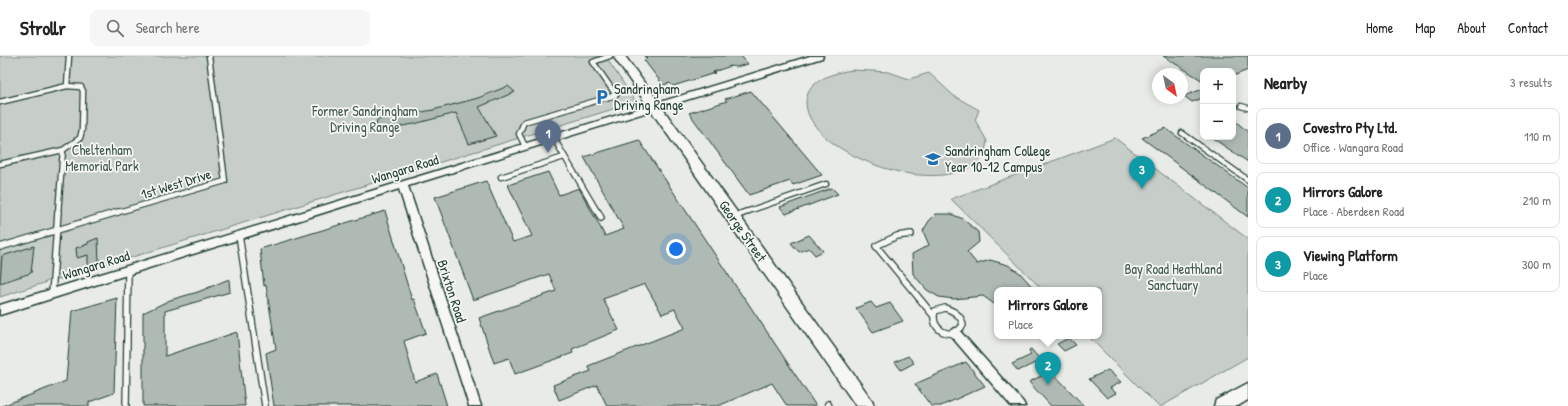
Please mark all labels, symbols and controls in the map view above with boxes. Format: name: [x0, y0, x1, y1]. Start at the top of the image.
search box: [90, 10, 370, 46]
text: Strollr: [20, 15, 66, 41]
icon: search: [104, 17, 126, 39]
text: Search here: [136, 17, 200, 38]
text: Home: [1366, 18, 1393, 37]
text: Map: [1415, 18, 1435, 37]
text: About: [1457, 18, 1486, 37]
text: Contact: [1508, 18, 1548, 37]
north arrow: [1152, 68, 1188, 104]
map controls: [1200, 68, 1236, 140]
button: +: [1200, 68, 1236, 104]
text: Nearby: [1264, 71, 1307, 94]
text: 3 results: [1510, 73, 1552, 91]
place label: Sandringham Driving Range: [614, 79, 684, 115]
parking icon: Sandringham Driving Range: [593, 88, 611, 106]
park label: Former Sandringham Driving Range: [311, 101, 418, 137]
button: −: [1200, 104, 1236, 140]
text: Covestro Pty Ltd.: [1303, 117, 1397, 138]
pin: 1: [535, 120, 561, 153]
text: 1: [1276, 127, 1280, 145]
text: 110 m: [1524, 127, 1551, 145]
text: Office · Wangara Road: [1303, 138, 1403, 156]
park label: Cheltenham Memorial Park: [65, 140, 139, 175]
place label: Sandringham College Year 10-12 Campus: [945, 141, 1051, 177]
street label: Wangara Road: [369, 149, 442, 189]
school or university icon: Sandringham College Year 10-12 Campus: [924, 150, 942, 168]
pin: 3: [1129, 156, 1155, 189]
street label: 1st West Drive: [138, 164, 214, 203]
text: Mirrors Galore: [1303, 181, 1383, 202]
text: 2: [1275, 191, 1281, 209]
text: 210 m: [1523, 191, 1551, 209]
street label: George Street: [714, 196, 772, 266]
text: Place · Aberdeen Road: [1303, 202, 1404, 220]
your location: [666, 239, 686, 259]
street label: Wangara Road: [60, 245, 133, 285]
text: Viewing Platform: [1303, 245, 1398, 266]
text: 3: [1275, 255, 1281, 273]
text: 300 m: [1522, 255, 1551, 273]
street label: Brixton Road: [433, 257, 472, 325]
park label: Bay Road Heathland Sanctuary: [1124, 259, 1222, 295]
text: Place: [1303, 266, 1328, 284]
popup: [994, 287, 1102, 339]
text: Mirrors Galore: [1008, 294, 1088, 315]
text: Place: [1008, 315, 1033, 333]
pin: 2: [1035, 352, 1061, 385]

